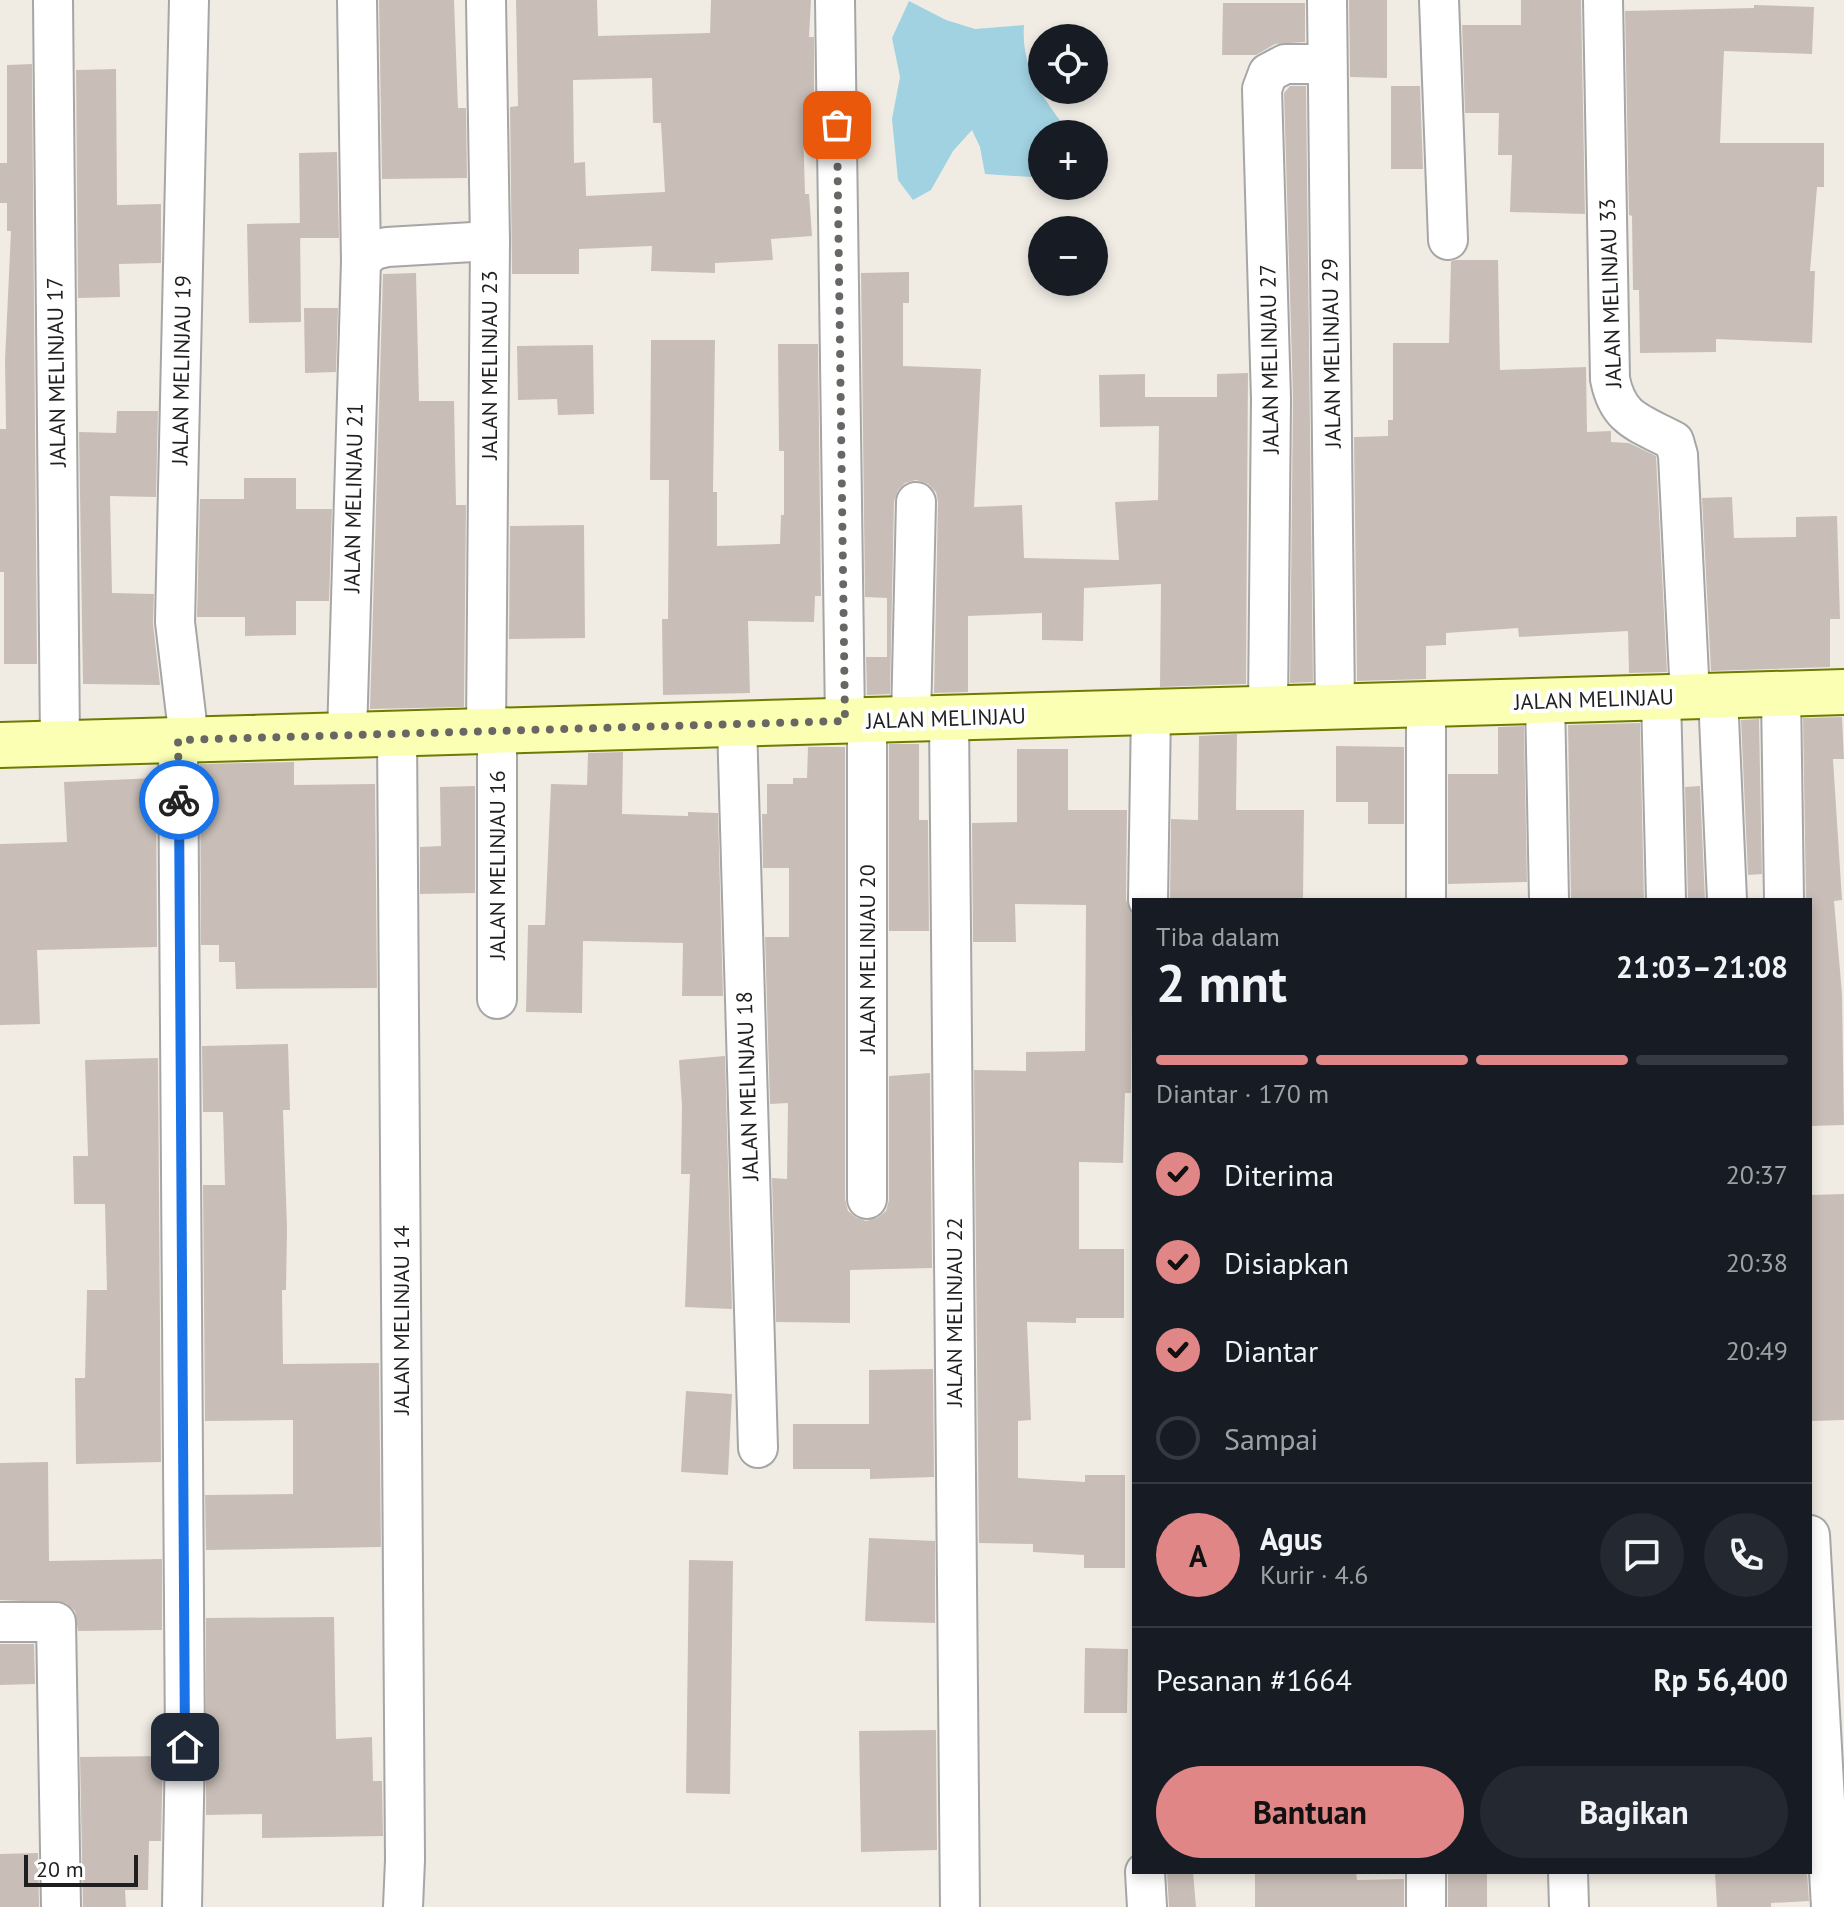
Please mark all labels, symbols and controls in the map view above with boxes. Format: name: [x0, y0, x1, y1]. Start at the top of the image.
map controls: [1028, 24, 1108, 296]
button: locate: [1028, 24, 1108, 104]
pin: [803, 91, 871, 159]
icon: bag: [815, 103, 859, 147]
button: +: [1028, 120, 1108, 200]
street label: JALAN MELINJAU 33: [1593, 198, 1627, 389]
button: −: [1028, 216, 1108, 296]
street label: JALAN MELINJAU 29: [1315, 258, 1347, 449]
street label: JALAN MELINJAU 27: [1253, 264, 1285, 455]
street label: JALAN MELINJAU 23: [475, 270, 503, 461]
street label: JALAN MELINJAU 19: [165, 275, 197, 466]
street label: JALAN MELINJAU 17: [40, 277, 72, 468]
street label: JALAN MELINJAU 21: [337, 403, 369, 594]
street label: JALAN MELINJAU: [1513, 682, 1674, 716]
street label: JALAN MELINJAU: [865, 701, 1026, 735]
courier: [139, 760, 219, 840]
street label: JALAN MELINJAU 16: [483, 770, 511, 961]
icon: bike: [157, 778, 201, 822]
street label: JALAN MELINJAU 20: [853, 864, 881, 1055]
text: Tiba dalam: [1156, 920, 1280, 953]
text: 21:03–21:08: [1616, 947, 1788, 986]
text: 2 mnt: [1156, 949, 1287, 1016]
street label: JALAN MELINJAU 18: [730, 991, 764, 1182]
text: Diantar · 170 m: [1156, 1077, 1329, 1110]
icon: check: [1156, 1152, 1200, 1196]
text: Diterima: [1224, 1155, 1334, 1194]
text: 20:37: [1726, 1158, 1788, 1191]
street label: JALAN MELINJAU 22: [940, 1217, 968, 1408]
street label: JALAN MELINJAU 14: [387, 1225, 415, 1416]
icon: check: [1156, 1240, 1200, 1284]
text: Disiapkan: [1224, 1243, 1349, 1282]
text: 20:38: [1726, 1246, 1788, 1279]
icon: check: [1156, 1328, 1200, 1372]
text: Diantar: [1224, 1331, 1318, 1370]
text: 20:49: [1726, 1334, 1788, 1367]
text: Sampai: [1224, 1419, 1318, 1458]
button: chat: [1600, 1513, 1684, 1597]
button: phone: [1704, 1513, 1788, 1597]
text: Agus: [1260, 1519, 1322, 1558]
text: A: [1189, 1536, 1207, 1575]
text: Kurir · 4.6: [1260, 1558, 1369, 1591]
text: Pesanan #1664: [1156, 1660, 1352, 1699]
text: Rp 56,400: [1654, 1660, 1788, 1699]
pin: [151, 1713, 219, 1781]
icon: home: [163, 1725, 207, 1769]
button: Bantuan: [1156, 1766, 1464, 1858]
button: Bagikan: [1480, 1766, 1788, 1858]
scale bar: [24, 1851, 138, 1887]
text: 20 m: [36, 1855, 84, 1883]

